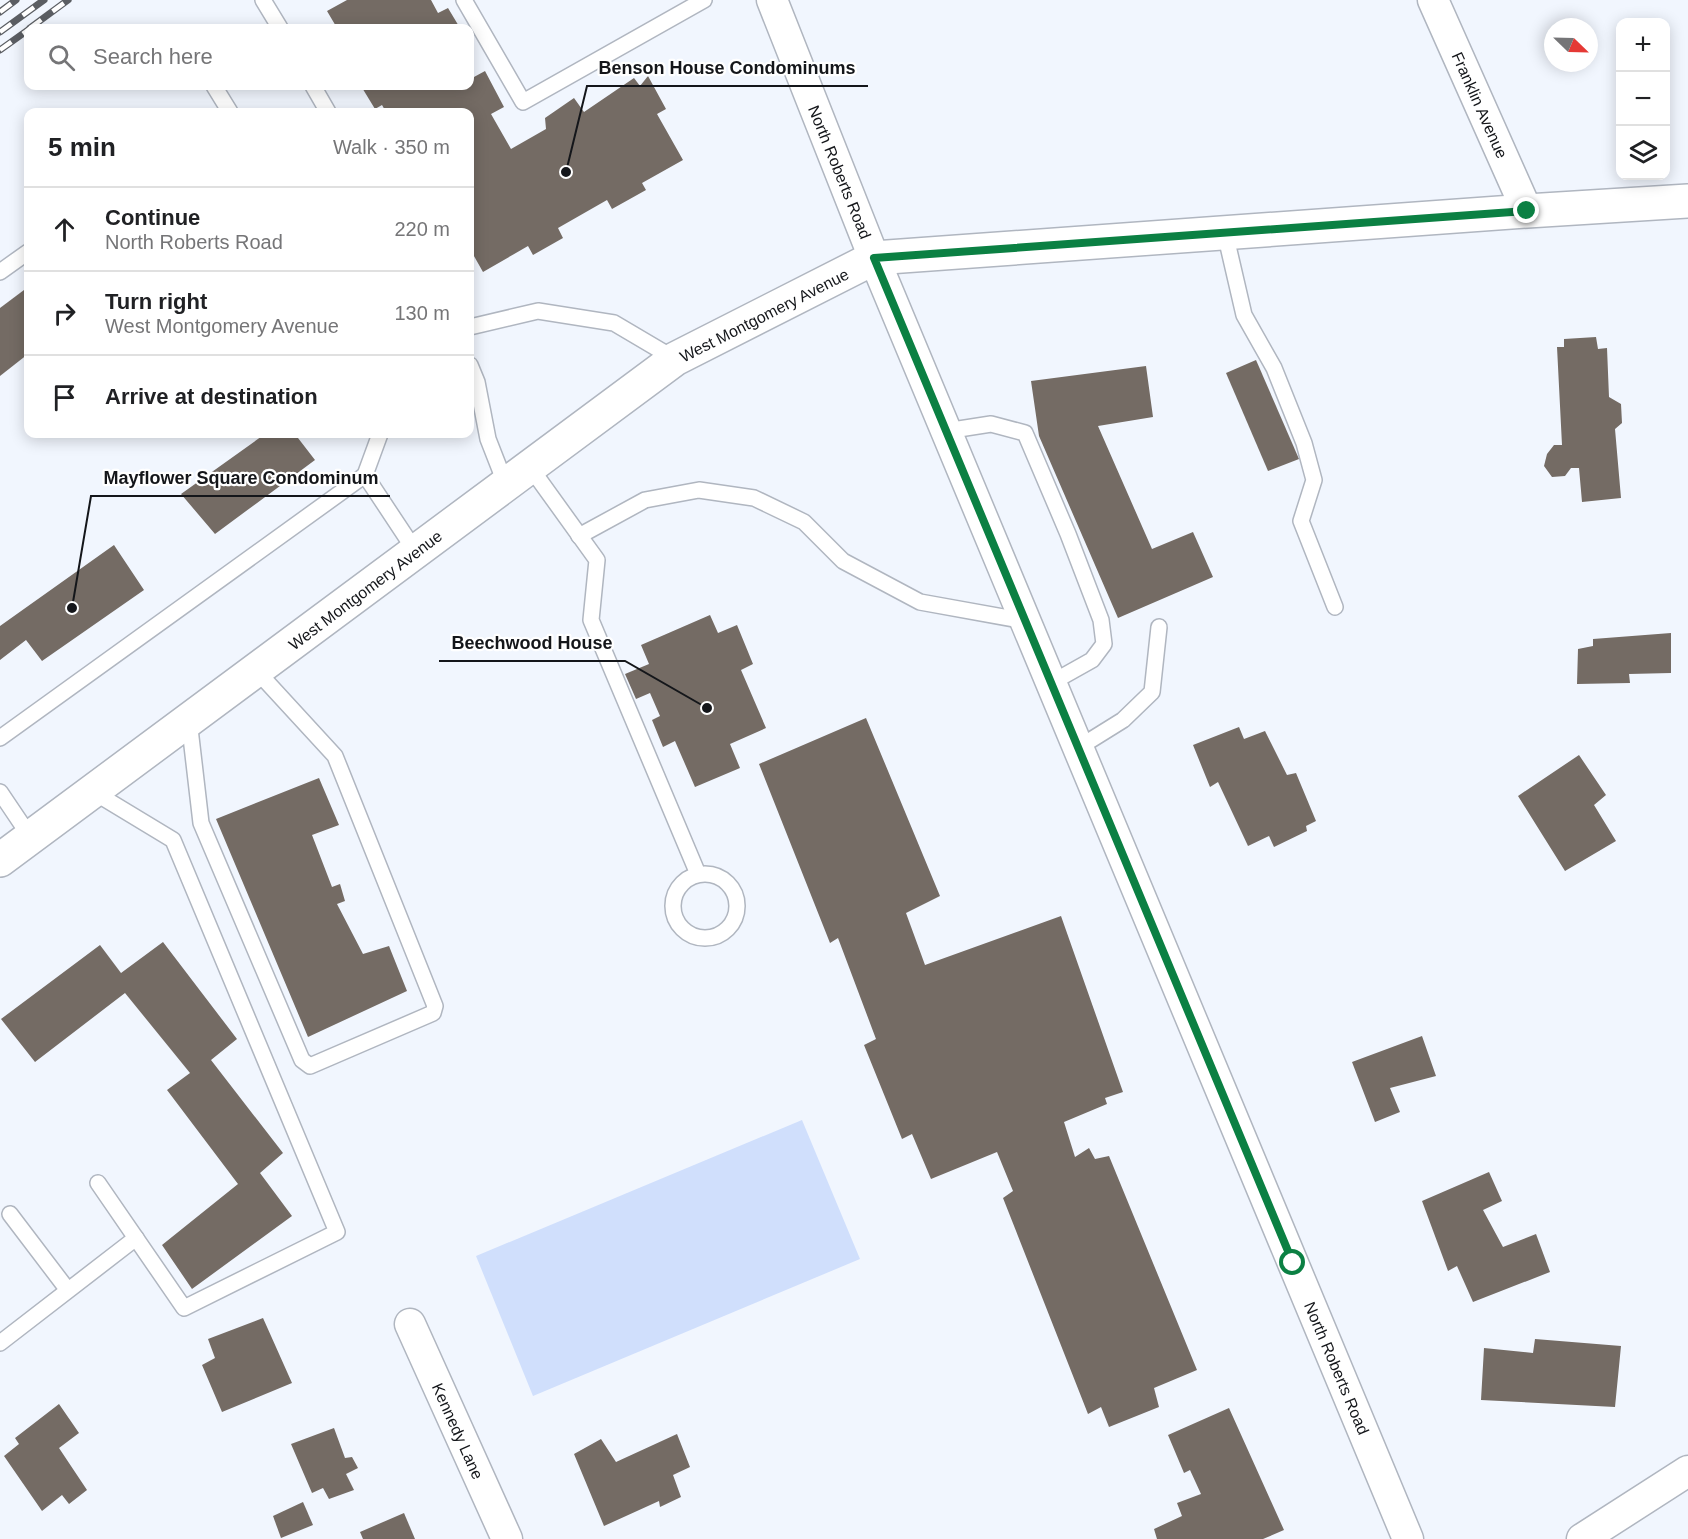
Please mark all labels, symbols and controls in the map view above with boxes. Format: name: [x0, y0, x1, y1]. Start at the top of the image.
north arrow: [1544, 18, 1598, 72]
map controls: [1616, 18, 1670, 180]
button: +: [1616, 18, 1670, 72]
search box: [24, 24, 474, 90]
icon: search: [45, 41, 78, 74]
text: Search here: [93, 44, 213, 69]
street label: Franklin Avenue: [1449, 49, 1511, 161]
callout: Benson House Condominums: [587, 50, 868, 86]
text: Benson House Condominums: [598, 58, 856, 78]
button: −: [1616, 72, 1670, 126]
street label: North Roberts Road: [805, 103, 874, 241]
button: layers: [1616, 126, 1670, 180]
text: 5 min: [48, 132, 116, 162]
text: Walk · 350 m: [333, 136, 450, 158]
route end: [1513, 197, 1539, 223]
text: Continue: [105, 205, 200, 230]
icon: ahead: [48, 213, 81, 246]
text: 220 m: [394, 218, 450, 240]
text: North Roberts Road: [105, 231, 283, 253]
street label: West Montgomery Avenue: [677, 265, 852, 365]
text: Turn right: [105, 289, 207, 314]
icon: right: [48, 297, 81, 330]
text: 130 m: [394, 302, 450, 324]
text: West Montgomery Avenue: [105, 315, 339, 337]
icon: arrive: [48, 381, 81, 414]
text: Arrive at destination: [105, 384, 318, 409]
callout: Mayflower Square Condominum: [91, 460, 390, 496]
text: Mayflower Square Condominum: [103, 468, 379, 488]
street label: West Montgomery Avenue: [285, 527, 445, 653]
callout: Beechwood House: [439, 625, 625, 661]
text: Beechwood House: [451, 633, 613, 653]
route start: [1279, 1249, 1305, 1275]
street label: North Roberts Road: [1301, 1299, 1372, 1437]
street label: Kennedy Lane: [429, 1381, 486, 1482]

